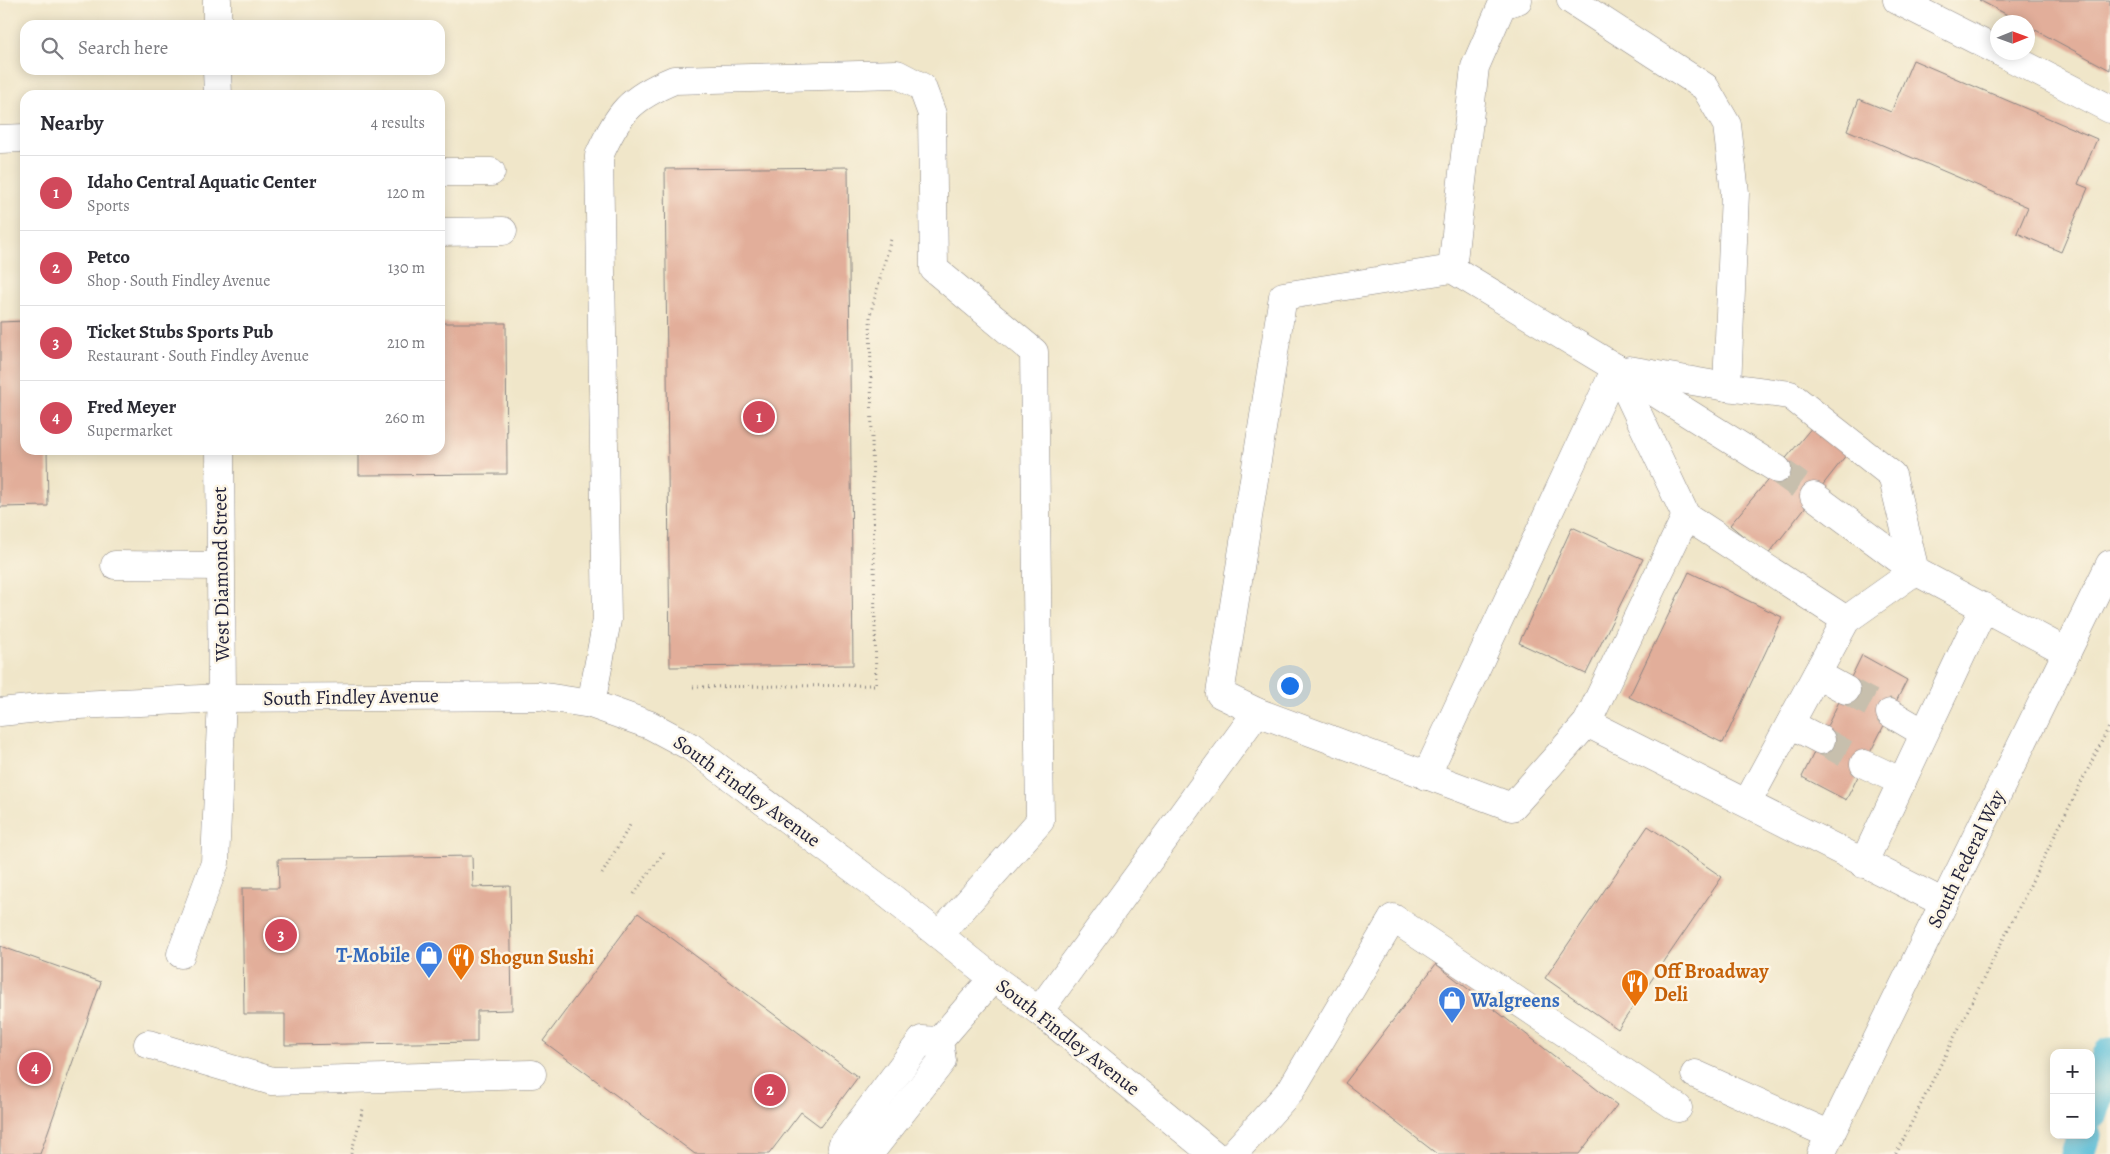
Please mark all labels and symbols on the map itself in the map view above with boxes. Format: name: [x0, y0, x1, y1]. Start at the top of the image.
north arrow: [1990, 15, 2035, 60]
pin: 1: [743, 398, 775, 436]
street label: West Diamond Street: [206, 486, 236, 663]
your location: [1277, 673, 1303, 699]
street label: South Findley Avenue: [263, 682, 439, 712]
street label: South Findley Avenue: [668, 728, 826, 854]
street label: South Federal Way: [1921, 784, 2012, 933]
pin: 3: [265, 916, 297, 954]
shop icon: T-Mobile: [414, 940, 444, 979]
place label: T-Mobile: [336, 942, 410, 969]
restaurant icon: Shogun Sushi: [446, 942, 476, 981]
place label: Shogun Sushi: [480, 944, 594, 971]
place label: Off Broadway Deli: [1654, 958, 1769, 1008]
restaurant icon: Off Broadway Deli: [1620, 968, 1650, 1007]
street label: South Findley Avenue: [990, 972, 1146, 1102]
shop icon: Walgreens: [1437, 985, 1467, 1024]
place label: Walgreens: [1470, 987, 1560, 1014]
pin: 4: [19, 1049, 51, 1087]
pin: 2: [754, 1071, 786, 1109]

